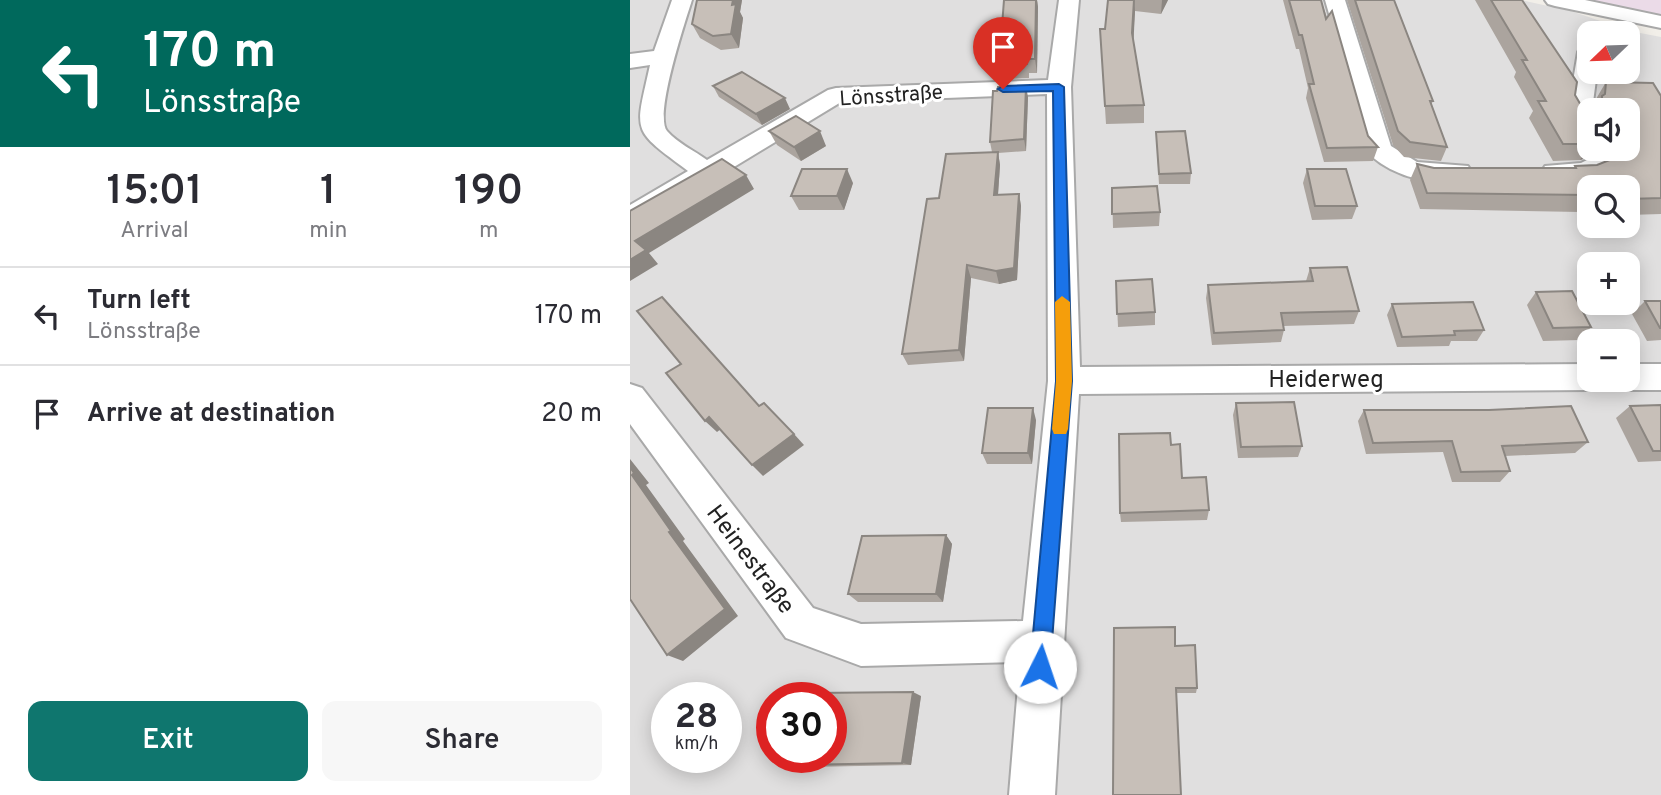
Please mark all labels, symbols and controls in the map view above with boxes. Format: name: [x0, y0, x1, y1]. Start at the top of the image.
pin: [973, 17, 1033, 89]
north arrow: [1577, 21, 1640, 84]
map controls: [1577, 21, 1640, 392]
text: 170 m: [143, 23, 276, 85]
icon: left: [28, 28, 119, 119]
icon: arrive: [984, 28, 1022, 66]
street label: Lönsstraße: [838, 79, 944, 114]
text: Lönsstraße: [143, 84, 301, 124]
button: sound: [1577, 98, 1640, 161]
text: 15:01: [107, 166, 203, 219]
text: 1: [320, 166, 337, 219]
text: 190: [454, 166, 523, 219]
button: search: [1577, 175, 1640, 238]
text: Arrival: [120, 217, 189, 246]
text: min: [309, 217, 347, 246]
text: m: [479, 217, 498, 246]
button: +: [1577, 252, 1640, 315]
text: Turn left: [87, 285, 191, 318]
icon: left: [28, 297, 66, 335]
text: 170 m: [535, 300, 602, 333]
text: Lönsstraße: [87, 318, 201, 347]
button: −: [1577, 329, 1640, 392]
street label: Heiderweg: [1268, 366, 1384, 396]
icon: arrive: [28, 395, 66, 433]
text: Arrive at destination: [87, 398, 335, 431]
text: 20 m: [541, 398, 602, 431]
street label: Heinestraße: [699, 500, 800, 621]
position arrow: [1003, 630, 1077, 704]
speed limit sign: 30: [756, 682, 847, 773]
text: 28: [675, 696, 718, 740]
button: Exit: [28, 701, 308, 781]
button: Share: [322, 701, 602, 781]
text: km/h: [675, 733, 718, 756]

